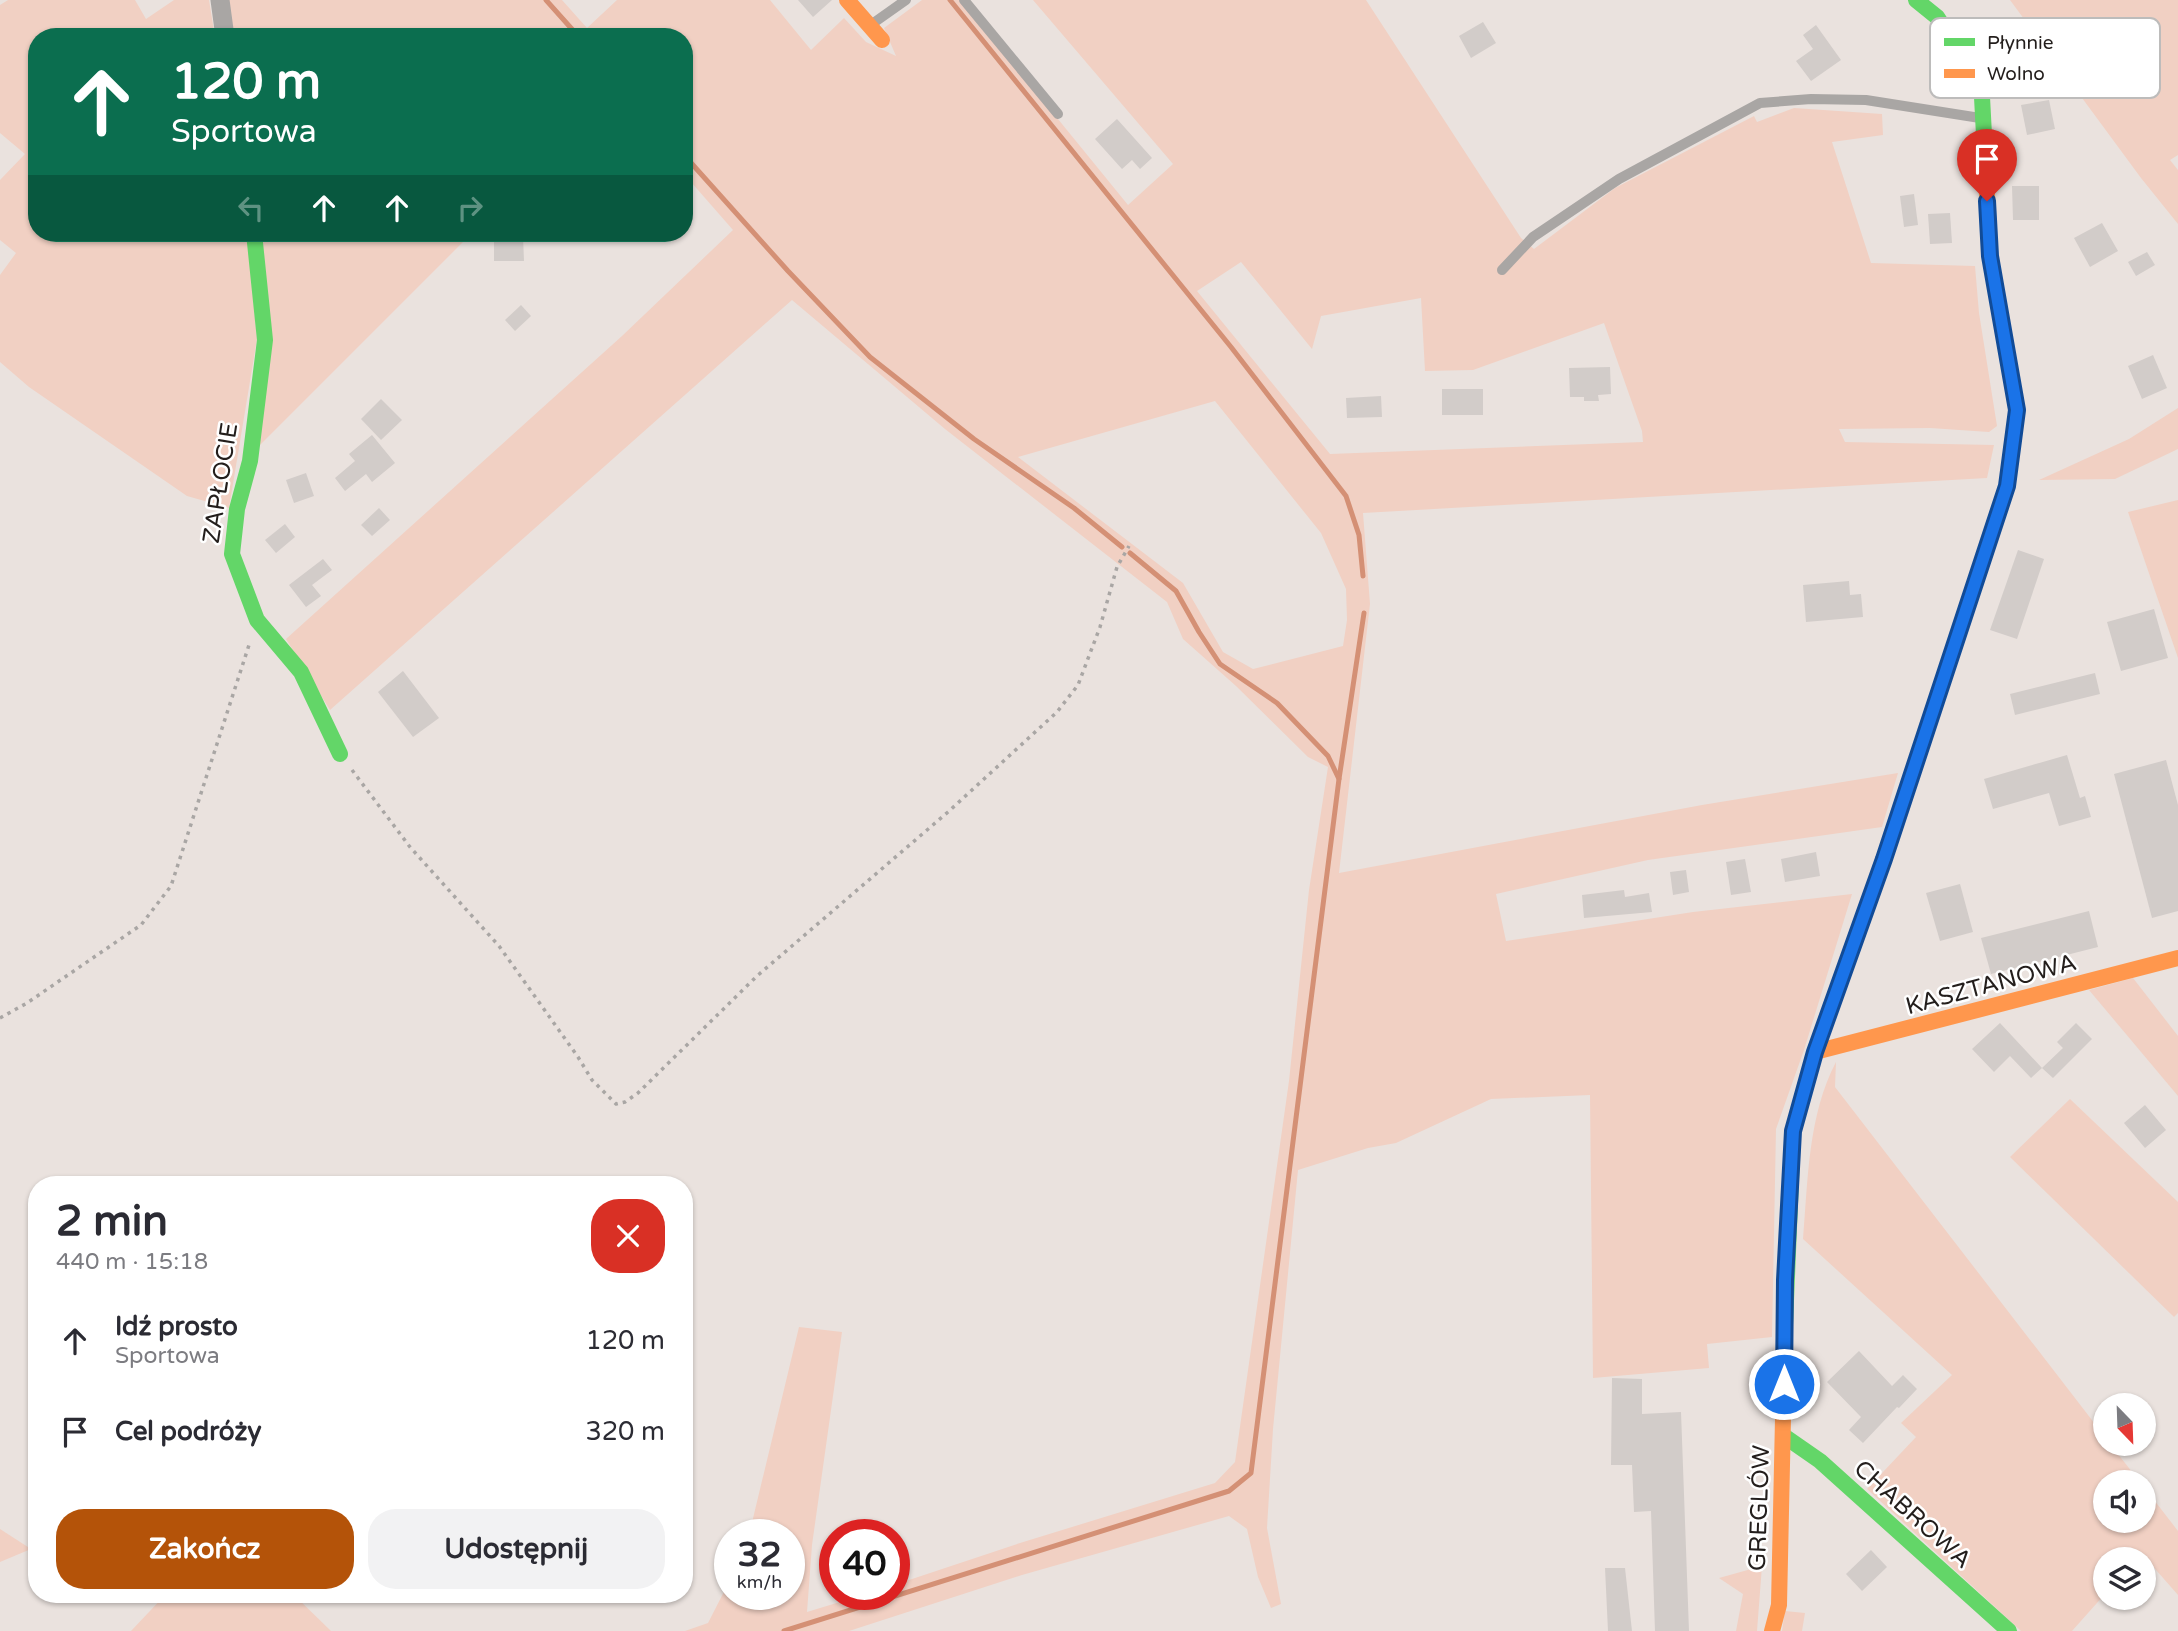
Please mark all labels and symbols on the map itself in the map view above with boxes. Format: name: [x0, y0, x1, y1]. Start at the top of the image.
legend: [1930, 18, 2160, 98]
text: Płynnie: [1987, 32, 2054, 54]
text: Wolno: [1987, 63, 2045, 85]
pin: [1957, 129, 2017, 201]
street label: ZAPŁOCIE: [197, 421, 244, 545]
street label: KASZTANOWA: [1903, 948, 2080, 1021]
position arrow: [1747, 1347, 1821, 1421]
north arrow: [2093, 1393, 2156, 1456]
street label: GREGLÓW: [1742, 1444, 1776, 1572]
street label: CHABROWA: [1848, 1454, 1977, 1575]
speed limit sign: 40: [819, 1519, 910, 1610]

